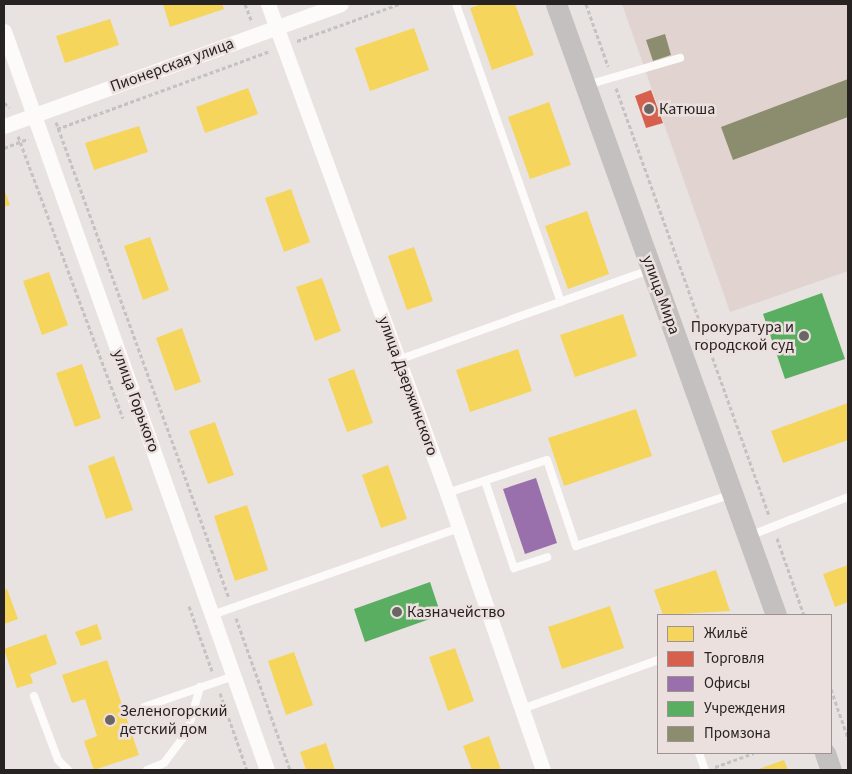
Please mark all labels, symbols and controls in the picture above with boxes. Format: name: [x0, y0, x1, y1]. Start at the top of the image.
street label: Пионерская улица: [107, 34, 237, 96]
place label: Катюша: [659, 99, 715, 119]
marker: Катюша: [643, 103, 655, 115]
street label: улица Мира: [638, 253, 684, 337]
street label: улица Дзержинского: [374, 314, 442, 458]
place label: Прокуратура и городской суд: [691, 317, 794, 355]
marker: Прокуратура и городской суд: [798, 330, 810, 342]
street label: улица Горького: [109, 347, 163, 455]
place label: Казначейство: [407, 602, 505, 622]
marker: Казначейство: [391, 606, 403, 618]
legend: [657, 614, 832, 754]
text: Жильё: [704, 623, 748, 644]
text: Торговля: [704, 648, 764, 669]
text: Офисы: [704, 673, 750, 694]
text: Учреждения: [704, 698, 785, 719]
place label: Зеленогорский детский дом: [120, 701, 228, 739]
marker: Зеленогорский детский дом: [104, 714, 116, 726]
text: Промзона: [704, 723, 771, 744]

